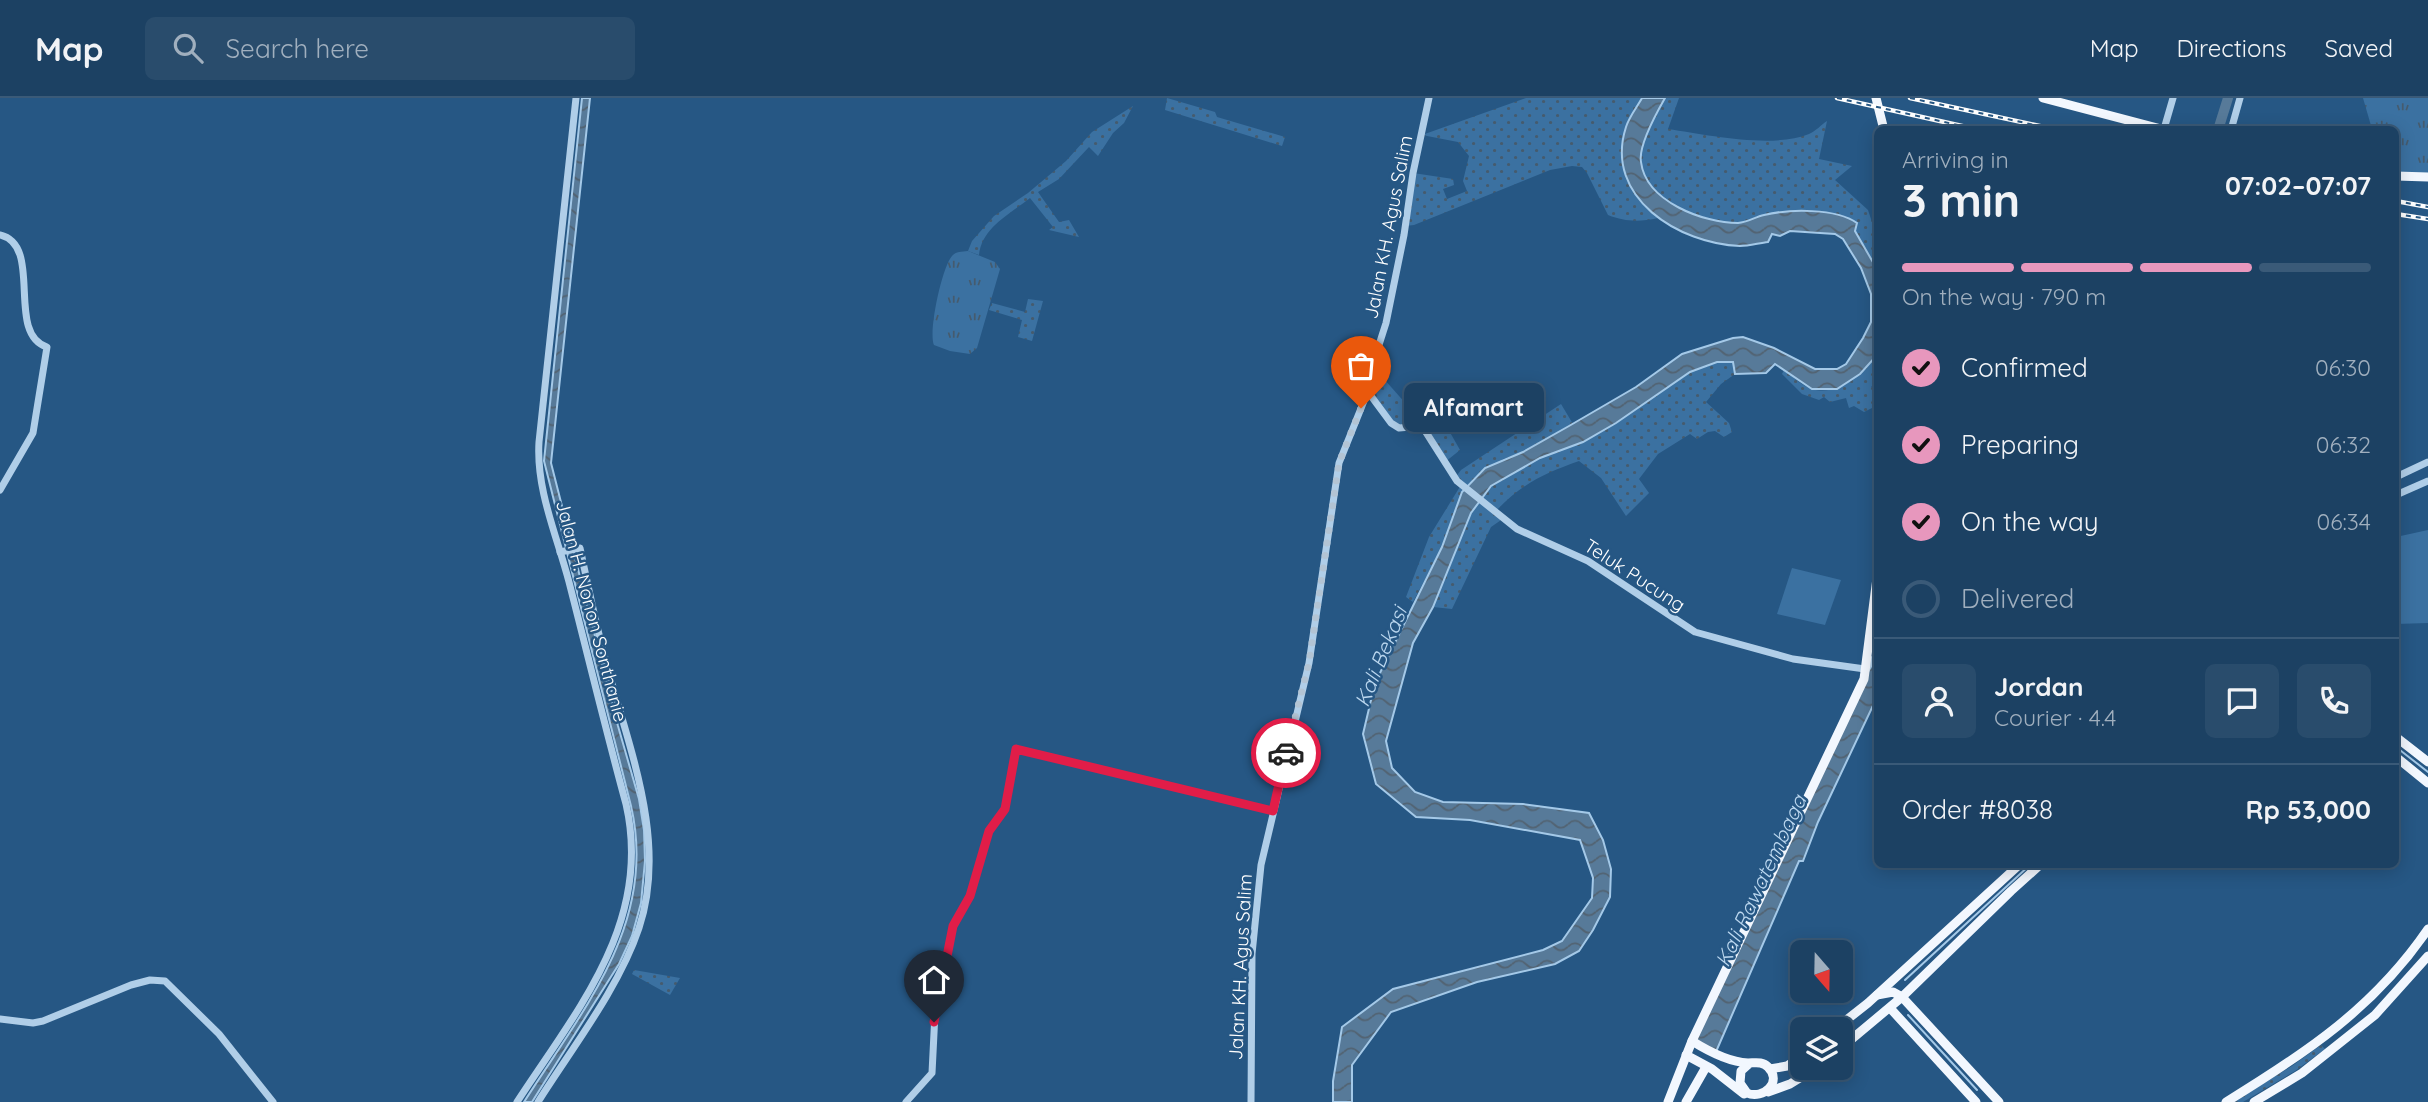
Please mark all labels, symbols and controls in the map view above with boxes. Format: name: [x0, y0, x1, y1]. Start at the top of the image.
search box: [145, 17, 635, 80]
text: Map: [35, 28, 103, 69]
icon: search: [169, 29, 207, 67]
text: Search here: [225, 32, 369, 65]
text: Map: [2090, 33, 2139, 63]
text: Directions: [2177, 33, 2287, 63]
text: Saved: [2325, 33, 2393, 63]
street label: Jalan KH. Agus Salim: [1358, 133, 1418, 321]
text: Arriving in: [1902, 145, 2009, 174]
text: 07:02–07:07: [2225, 169, 2371, 202]
text: 3 min: [1902, 171, 2020, 229]
text: On the way · 790 m: [1902, 282, 2106, 311]
pin: [1331, 336, 1391, 408]
icon: bag: [1342, 347, 1380, 385]
icon: check: [1902, 349, 1940, 387]
text: Confirmed: [1961, 351, 2088, 384]
text: 06:30: [2315, 353, 2371, 382]
callout: Alfamart: [1403, 384, 1543, 432]
text: Alfamart: [1424, 393, 1524, 422]
icon: check: [1902, 426, 1940, 464]
text: Preparing: [1961, 428, 2079, 461]
text: 06:32: [2316, 430, 2371, 459]
street label: Jalan H. Nonon Sonthanie: [551, 498, 633, 724]
icon: check: [1902, 503, 1940, 541]
text: On the way: [1961, 505, 2099, 538]
text: 06:34: [2316, 507, 2371, 536]
street label: Teluk Pucung: [1580, 533, 1690, 617]
text: Delivered: [1961, 582, 2074, 615]
water label: Kali Bekasi: [1348, 600, 1413, 710]
button: person: [1902, 664, 1976, 738]
button: chat: [2205, 664, 2279, 738]
button: phone: [2297, 664, 2371, 738]
text: Jordan: [1994, 670, 2083, 703]
text: Courier · 4.4: [1994, 703, 2116, 732]
courier: [1251, 718, 1321, 788]
icon: car: [1267, 734, 1305, 772]
water label: Kali Rawatembaga: [1709, 789, 1812, 971]
text: Order #8038: [1902, 793, 2053, 826]
text: Rp 53,000: [2246, 793, 2371, 826]
street label: Jalan KH. Agus Salim: [1223, 873, 1257, 1061]
north arrow: [1790, 940, 1853, 1003]
map controls: [1790, 940, 1853, 1080]
pin: [904, 950, 964, 1022]
icon: home: [915, 961, 953, 999]
button: layers: [1790, 1017, 1853, 1080]

